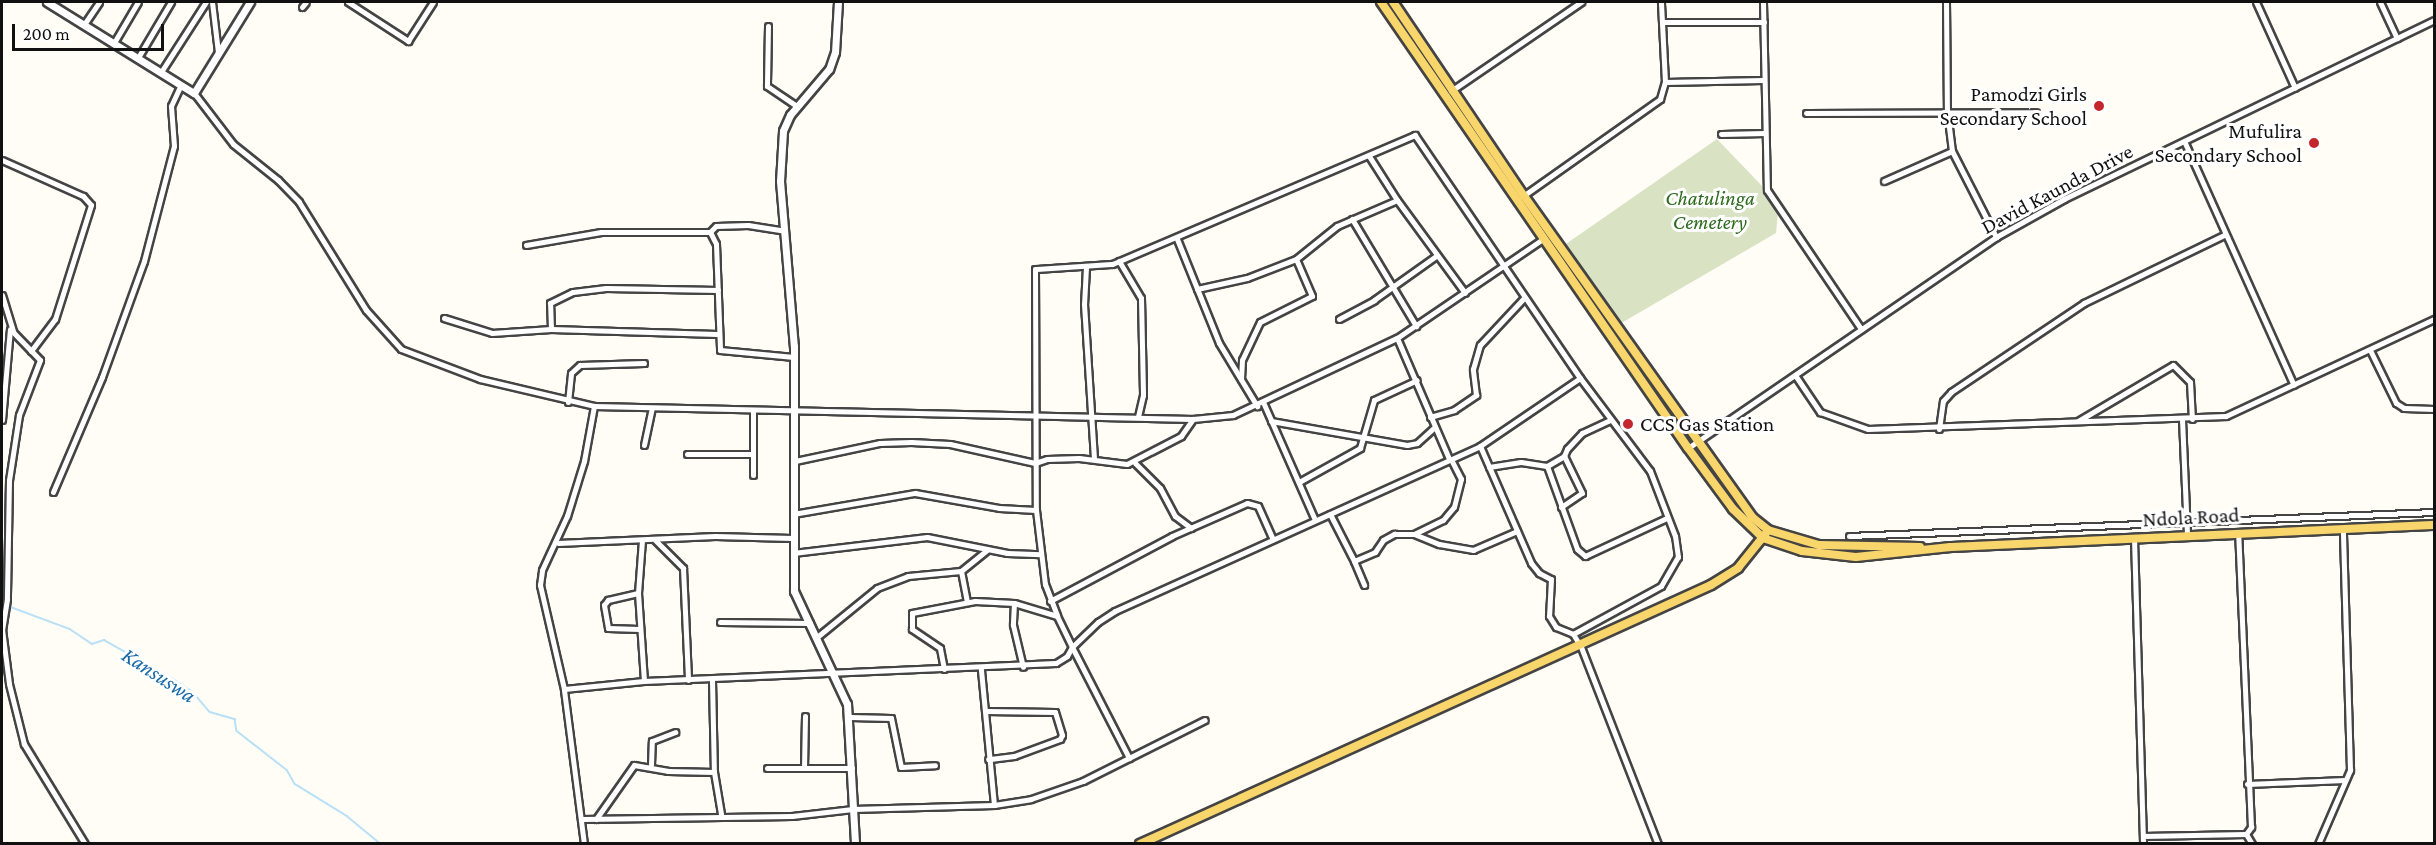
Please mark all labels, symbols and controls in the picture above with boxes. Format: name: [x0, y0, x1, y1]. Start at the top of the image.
scale bar: [15, 12, 166, 50]
text: 200 m: [23, 24, 70, 44]
place label: Pamodzi Girls Secondary School: [1940, 81, 2087, 131]
marker: Pamodzi Girls Secondary School: [2092, 99, 2106, 113]
place label: Mufulira Secondary School: [2155, 118, 2302, 168]
marker: Mufulira Secondary School: [2307, 136, 2321, 150]
street label: David Kaunda Drive: [1977, 138, 2137, 240]
park label: Chatulinga Cemetery: [1665, 185, 1755, 235]
place label: CCS Gas Station: [1640, 411, 1774, 437]
marker: CCS Gas Station: [1621, 417, 1635, 431]
street label: Ndola Road: [2142, 502, 2240, 532]
water label: Kansuswa: [117, 641, 201, 709]

